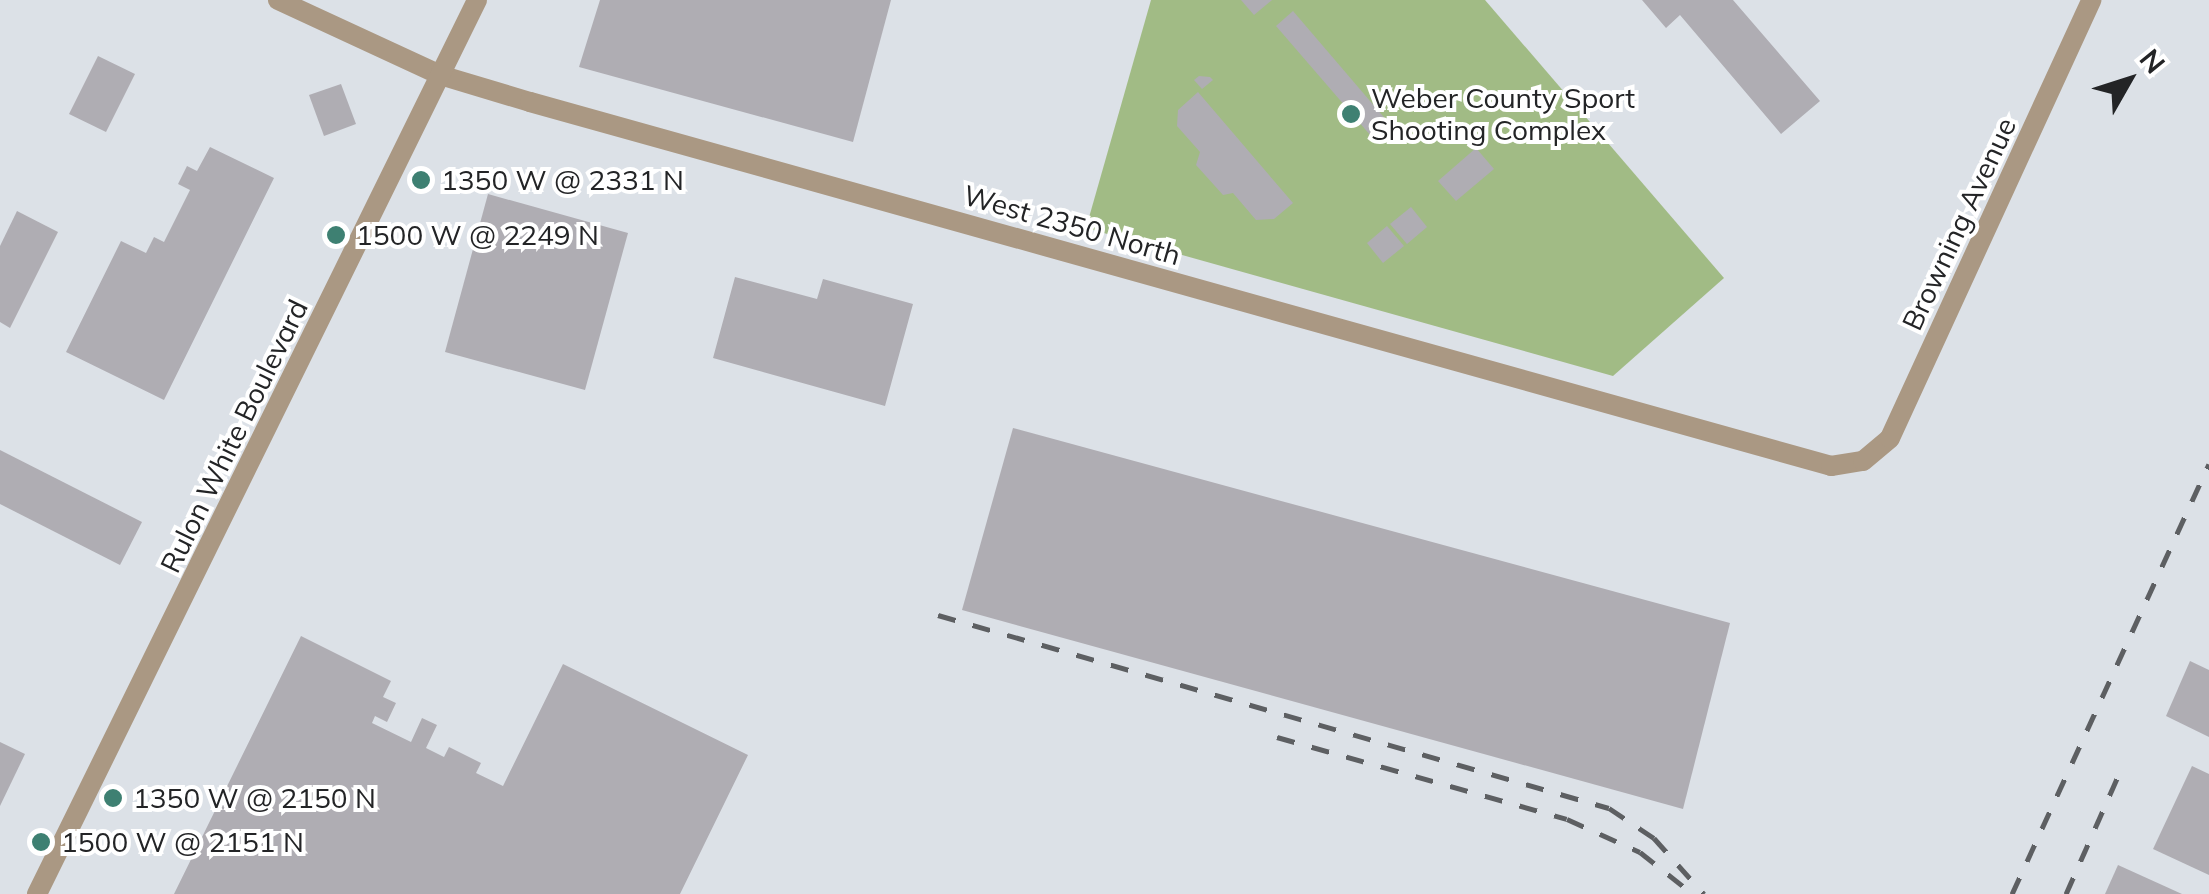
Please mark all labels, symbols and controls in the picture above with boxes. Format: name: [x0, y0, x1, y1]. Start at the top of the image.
north arrow: [2079, 30, 2179, 130]
text: N: [2132, 42, 2173, 80]
place label: Weber County Sport Shooting Complex: [1371, 81, 1635, 147]
marker: Weber County Sport Shooting Complex: [1340, 103, 1362, 125]
street label: Browning Avenue: [1895, 113, 2023, 335]
place label: 1350 W @ 2331 N: [441, 163, 684, 197]
marker: 1350 W @ 2331 N: [410, 169, 432, 191]
street label: West 2350 North: [960, 178, 1184, 272]
place label: 1500 W @ 2249 N: [356, 218, 599, 252]
marker: 1500 W @ 2249 N: [325, 224, 347, 246]
street label: Rulon White Boulevard: [153, 294, 315, 578]
place label: 1350 W @ 2150 N: [133, 781, 376, 815]
marker: 1350 W @ 2150 N: [102, 787, 124, 809]
place label: 1500 W @ 2151 N: [61, 825, 304, 859]
marker: 1500 W @ 2151 N: [30, 831, 52, 853]

